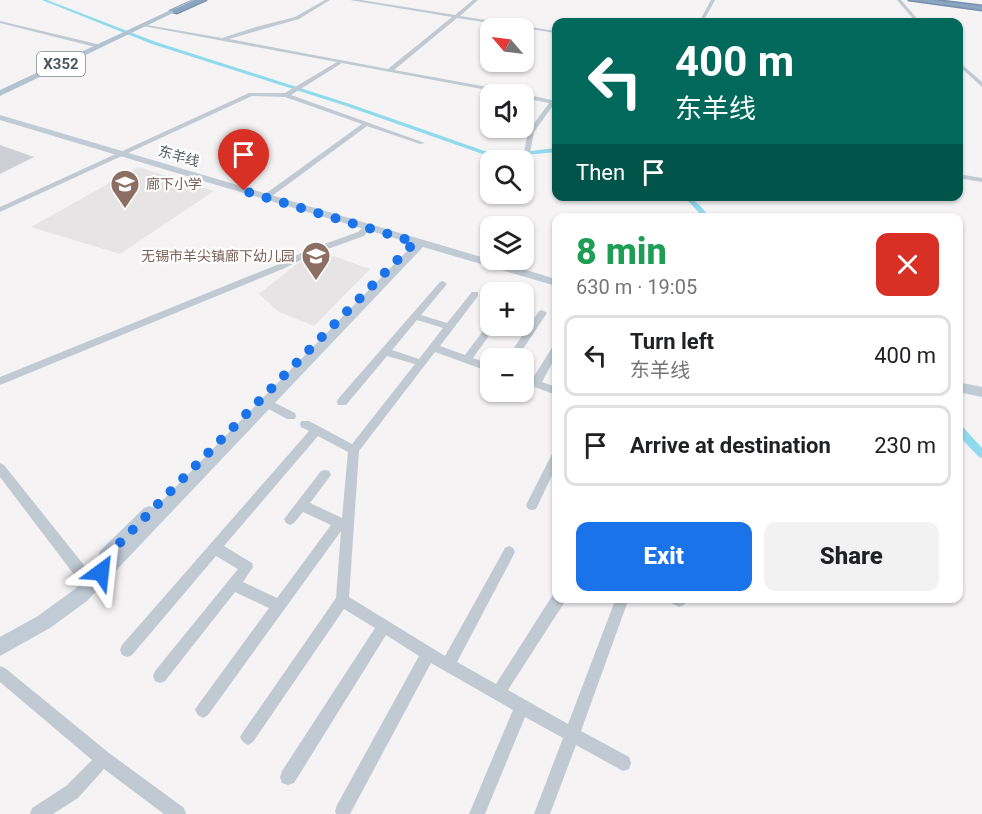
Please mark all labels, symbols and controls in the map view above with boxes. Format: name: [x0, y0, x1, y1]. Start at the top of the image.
north arrow: [480, 18, 534, 72]
map controls: [480, 18, 534, 402]
text: 400 m: [675, 37, 794, 86]
icon: left: [576, 42, 654, 120]
road number: X352: [37, 52, 85, 76]
button: sound: [480, 84, 534, 138]
text: 东羊线: [675, 93, 756, 125]
pin: [218, 129, 269, 191]
icon: arrive: [227, 138, 260, 171]
street label: 东羊线: [157, 143, 201, 169]
button: search: [480, 150, 534, 204]
icon: arrive: [637, 156, 670, 189]
text: Then: [576, 160, 625, 185]
school or university icon: 廊下小学: [109, 168, 141, 210]
place label: 廊下小学: [146, 176, 202, 192]
button: layers: [480, 216, 534, 270]
text: 8 min: [576, 231, 667, 273]
button: close: [876, 233, 939, 296]
school or university icon: 无锡市羊尖镇廊下幼儿园: [300, 240, 332, 282]
place label: 无锡市羊尖镇廊下幼儿园: [141, 248, 295, 264]
text: 630 m · 19:05: [576, 275, 697, 299]
button: +: [480, 282, 534, 336]
text: Turn left: [630, 329, 714, 354]
icon: left: [579, 339, 612, 372]
text: 400 m: [874, 343, 936, 368]
button: −: [480, 348, 534, 402]
text: 东羊线: [630, 358, 690, 382]
icon: arrive: [579, 429, 612, 462]
text: Arrive at destination: [630, 433, 831, 458]
text: 230 m: [874, 433, 936, 458]
button: Exit: [576, 522, 752, 591]
button: Share: [764, 522, 939, 591]
position arrow: [69, 540, 133, 604]

